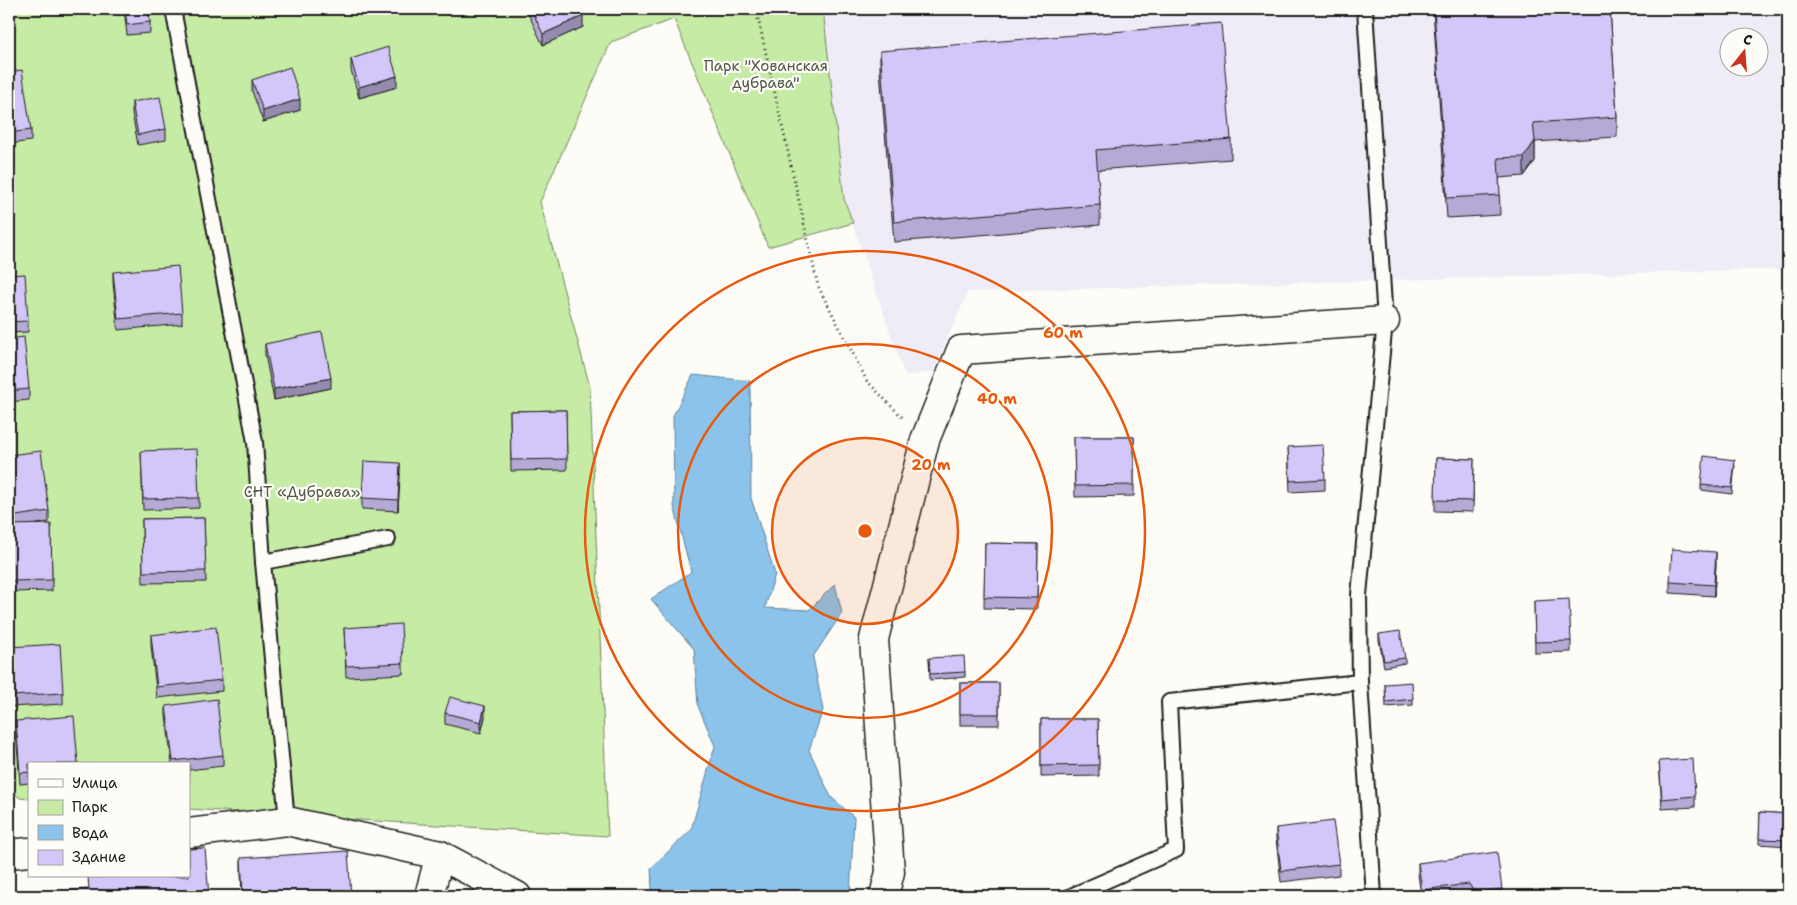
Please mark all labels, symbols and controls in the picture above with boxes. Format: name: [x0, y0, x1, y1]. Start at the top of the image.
north arrow: [1720, 28, 1770, 78]
text: С: [1741, 30, 1755, 49]
park label: Парк "Хованская дубрава": [704, 56, 828, 93]
text: 60 m: [1043, 323, 1083, 343]
text: 40 m: [977, 389, 1017, 409]
text: 20 m: [911, 455, 951, 475]
park label: СНТ «Дубрава»: [244, 482, 360, 502]
centre of rings: [856, 522, 874, 540]
legend: [28, 762, 190, 878]
text: Улица: [72, 773, 118, 793]
text: Парк: [72, 797, 108, 817]
text: Вода: [72, 823, 109, 843]
text: Здание: [72, 847, 126, 867]

